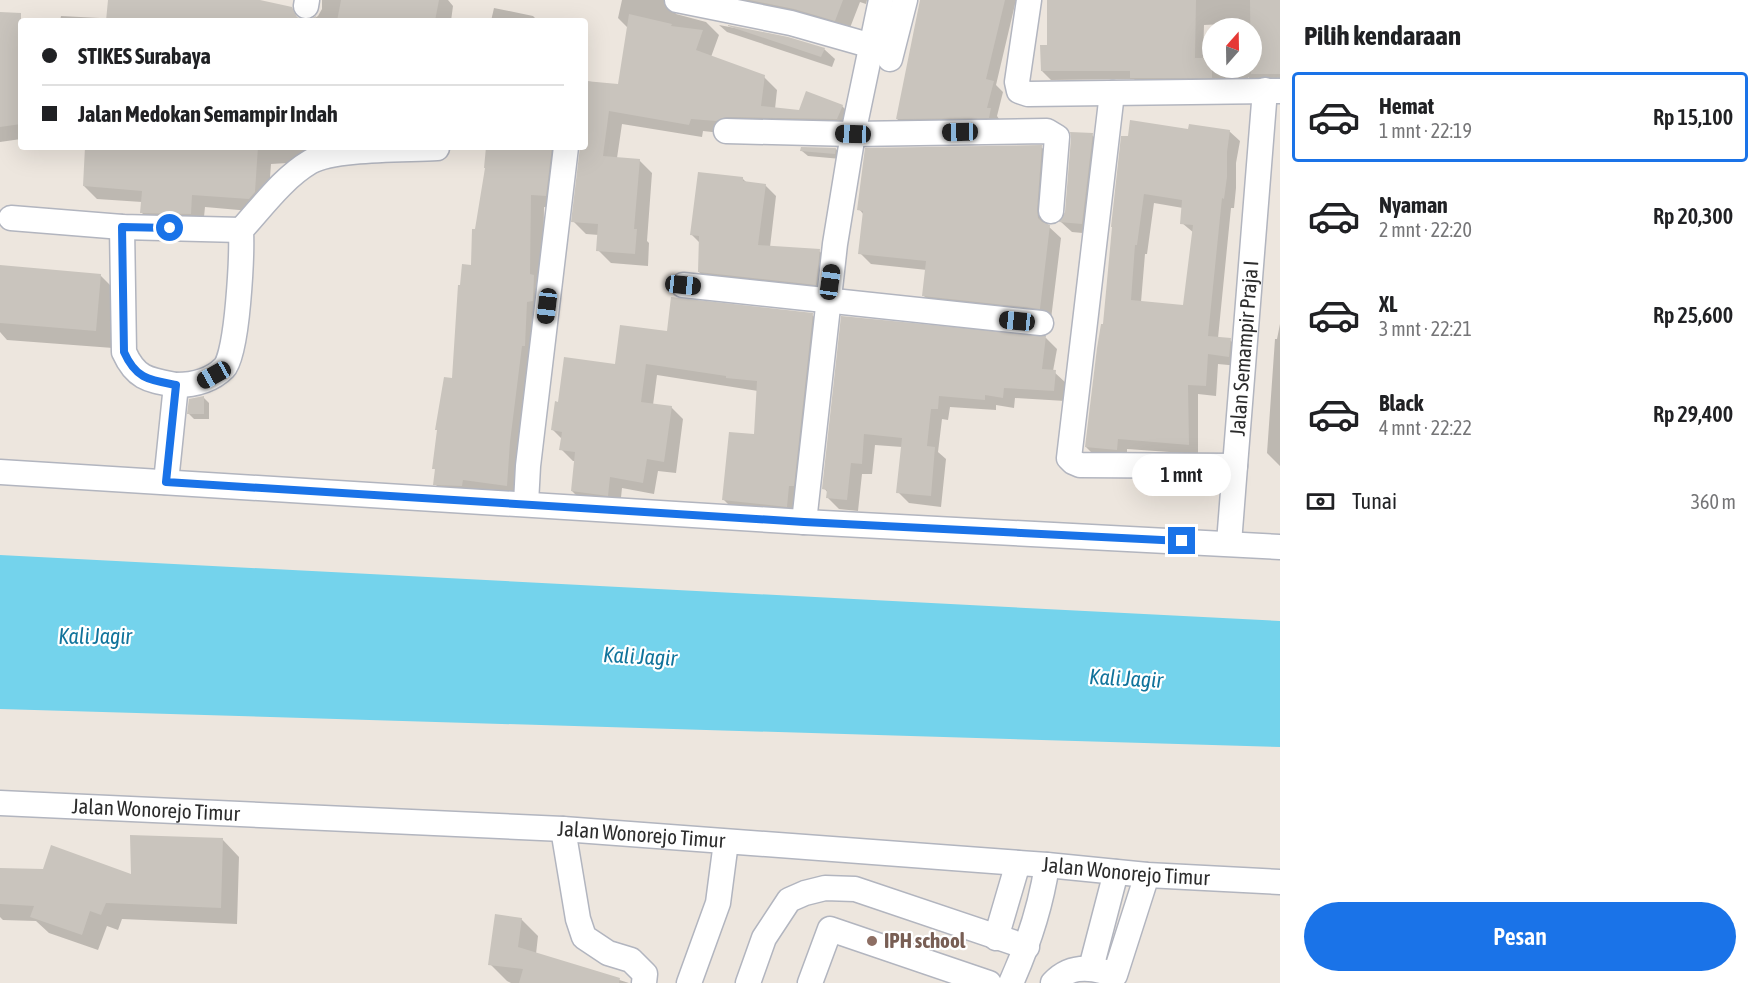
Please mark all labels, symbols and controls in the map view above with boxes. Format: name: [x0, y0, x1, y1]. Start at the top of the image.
north arrow: [1202, 18, 1262, 78]
map controls: [1202, 18, 1262, 78]
text: Pilih kendaraan: [1304, 20, 1461, 51]
text: STIKES Surabaya: [78, 43, 211, 69]
icon: car: [1307, 90, 1361, 144]
text: Hemat: [1379, 93, 1434, 119]
text: Jalan Medokan Semampir Indah: [78, 101, 338, 127]
text: Rp 15,100: [1653, 104, 1733, 130]
text: 1 mnt · 22:19: [1379, 119, 1472, 142]
car: [942, 123, 978, 141]
car: [835, 124, 871, 144]
icon: car: [1307, 189, 1361, 243]
text: Nyaman: [1379, 192, 1448, 218]
text: Rp 20,300: [1653, 203, 1733, 229]
route start: [156, 214, 183, 241]
text: 2 mnt · 22:20: [1379, 218, 1472, 241]
street label: Jalan Semampir Praja I: [1224, 259, 1262, 437]
car: [819, 263, 841, 301]
car: [664, 274, 702, 296]
car: [536, 287, 558, 325]
icon: car: [1307, 288, 1361, 342]
text: XL: [1379, 291, 1397, 317]
text: Rp 25,600: [1653, 302, 1733, 328]
car: [998, 310, 1036, 332]
text: 3 mnt · 22:21: [1379, 317, 1472, 340]
car: [194, 358, 234, 392]
icon: car: [1307, 387, 1361, 441]
text: Black: [1379, 390, 1423, 416]
text: Rp 29,400: [1653, 401, 1733, 427]
text: 4 mnt · 22:22: [1379, 416, 1472, 439]
callout: 1 mnt: [1132, 454, 1232, 496]
text: 1 mnt: [1161, 463, 1203, 486]
icon: cash: [1304, 485, 1337, 518]
text: Tunai: [1352, 488, 1397, 514]
text: 360 m: [1691, 490, 1736, 513]
route end: [1168, 527, 1195, 554]
water label: Kali Jagir: [58, 623, 133, 649]
water label: Kali Jagir: [603, 641, 679, 671]
water label: Kali Jagir: [1089, 663, 1165, 693]
street label: Jalan Wonorejo Timur: [71, 793, 241, 825]
street label: Jalan Wonorejo Timur: [557, 816, 727, 852]
street label: Jalan Wonorejo Timur: [1041, 852, 1211, 889]
button: Pesan: [1304, 902, 1736, 971]
place label: IPH school: [884, 928, 966, 952]
marker: IPH school: [865, 934, 879, 948]

